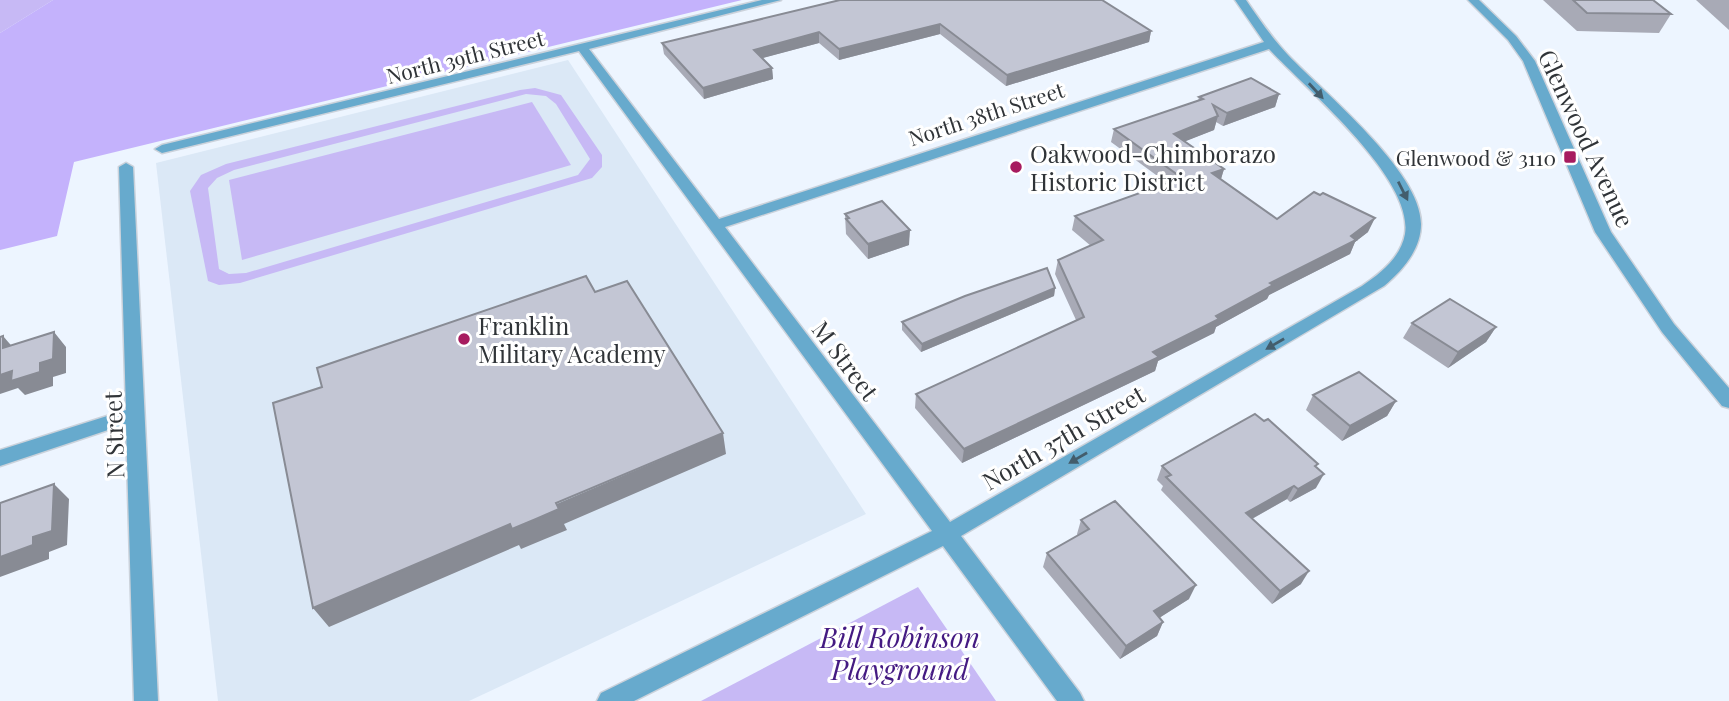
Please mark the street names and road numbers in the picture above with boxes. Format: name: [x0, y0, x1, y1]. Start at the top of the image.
street label: North 39th Street: [383, 23, 547, 89]
street label: Glenwood Avenue: [1532, 44, 1642, 232]
street label: North 38th Street: [905, 74, 1068, 151]
street label: M Street: [806, 314, 887, 406]
street label: North 37th Street: [976, 377, 1150, 496]
street label: N Street: [95, 390, 131, 479]

